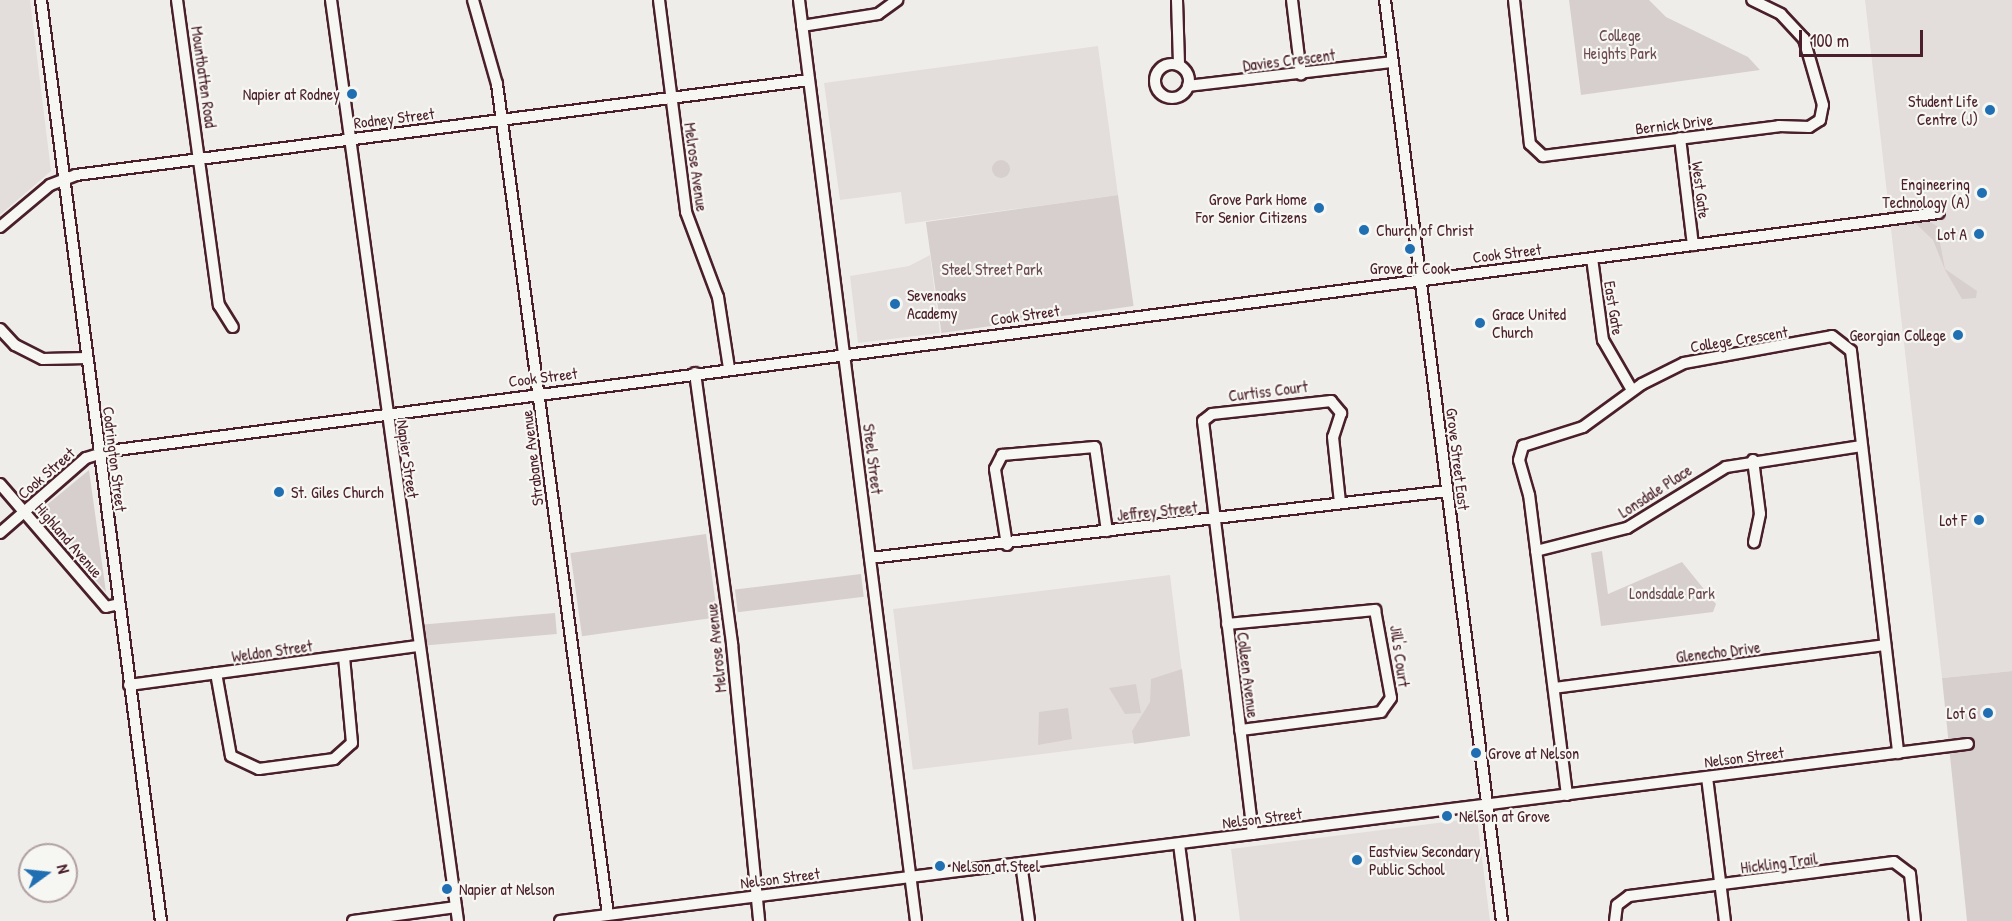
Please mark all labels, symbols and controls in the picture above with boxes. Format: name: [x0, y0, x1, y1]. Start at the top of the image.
scale bar: [1802, 18, 1926, 56]
street label: Mountbatten Road: [187, 25, 221, 129]
park label: College Heights Park: [1583, 25, 1657, 63]
text: 100 m: [1810, 28, 1849, 53]
street label: Davies Crescent: [1242, 45, 1336, 75]
place label: Napier at Rodney: [243, 84, 340, 104]
marker: Napier at Rodney: [345, 87, 359, 101]
place label: Student Life Centre (J): [1908, 91, 1978, 129]
marker: Student Life Centre (J): [1983, 103, 1997, 117]
street label: Rodney Street: [353, 104, 435, 132]
street label: Bernick Drive: [1634, 110, 1714, 138]
street label: Melrose Avenue: [680, 121, 712, 213]
street label: West Gate: [1688, 160, 1714, 220]
place label: Engineering Technology (A): [1882, 174, 1970, 212]
marker: Engineering Technology (A): [1975, 186, 1989, 200]
place label: Grove Park Home For Senior Citizens: [1196, 189, 1307, 227]
marker: Grove Park Home For Senior Citizens: [1312, 201, 1326, 215]
place label: Church of Christ: [1376, 220, 1473, 240]
marker: Church of Christ: [1357, 223, 1371, 237]
place label: Lot A: [1938, 224, 1967, 244]
marker: Lot A: [1972, 227, 1986, 241]
street label: Cook Street: [1471, 239, 1543, 267]
marker: Grove at Cook: [1403, 242, 1417, 256]
place label: Grove at Cook: [1370, 258, 1450, 278]
park label: Steel Street Park: [941, 259, 1043, 279]
street label: East Gate: [1600, 280, 1628, 336]
place label: Sevenoaks Academy: [907, 285, 966, 323]
marker: Sevenoaks Academy: [888, 297, 902, 311]
street label: Cook Street: [989, 301, 1061, 329]
place label: Grace United Church: [1492, 304, 1566, 342]
marker: Grace United Church: [1473, 316, 1487, 330]
street label: College Crescent: [1689, 322, 1789, 356]
place label: Georgian College: [1849, 325, 1946, 345]
marker: Georgian College: [1951, 328, 1965, 342]
street label: Cook Street: [507, 363, 579, 391]
street label: Curtiss Court: [1227, 377, 1309, 405]
street label: Codrington Street: [99, 405, 131, 513]
street label: Grove Street East: [1442, 407, 1474, 511]
street label: Strabane Avenue: [517, 409, 547, 507]
street label: Napier Street: [393, 419, 423, 499]
street label: Steel Street: [859, 423, 887, 495]
street label: Cook Street: [14, 443, 78, 503]
street label: Lonsdale Place: [1615, 460, 1695, 522]
place label: St. Giles Church: [291, 482, 384, 502]
marker: St. Giles Church: [272, 485, 286, 499]
street label: Jeffrey Street: [1116, 497, 1198, 525]
street label: Highland Avenue: [31, 499, 107, 581]
place label: Lot F: [1939, 510, 1967, 530]
marker: Lot F: [1972, 513, 1986, 527]
park label: Londsdale Park: [1629, 583, 1715, 603]
street label: Melrose Avenue: [702, 602, 730, 694]
street label: Jill's Court: [1386, 624, 1414, 688]
street label: Colleen Avenue: [1233, 631, 1263, 719]
street label: Weldon Street: [230, 636, 314, 666]
street label: Glenecho Drive: [1675, 637, 1761, 667]
place label: Lot G: [1947, 703, 1976, 723]
marker: Lot G: [1981, 706, 1995, 720]
place label: Grove at Nelson: [1488, 743, 1579, 763]
street label: Nelson Street: [1703, 743, 1785, 771]
marker: Grove at Nelson: [1469, 746, 1483, 760]
street label: Nelson Street: [1221, 804, 1303, 832]
place label: Nelson at Grove: [1459, 806, 1550, 826]
marker: Nelson at Grove: [1440, 809, 1454, 823]
place label: Eastview Secondary Public School: [1369, 841, 1480, 879]
north arrow: [18, 843, 78, 903]
street label: Hickling Trail: [1739, 849, 1819, 877]
marker: Eastview Secondary Public School: [1350, 853, 1364, 867]
place label: Nelson at Steel: [952, 856, 1040, 876]
marker: Nelson at Steel: [933, 859, 947, 873]
text: N: [52, 862, 75, 876]
street label: Nelson Street: [739, 864, 821, 892]
place label: Napier at Nelson: [459, 879, 555, 899]
marker: Napier at Nelson: [440, 882, 454, 896]

